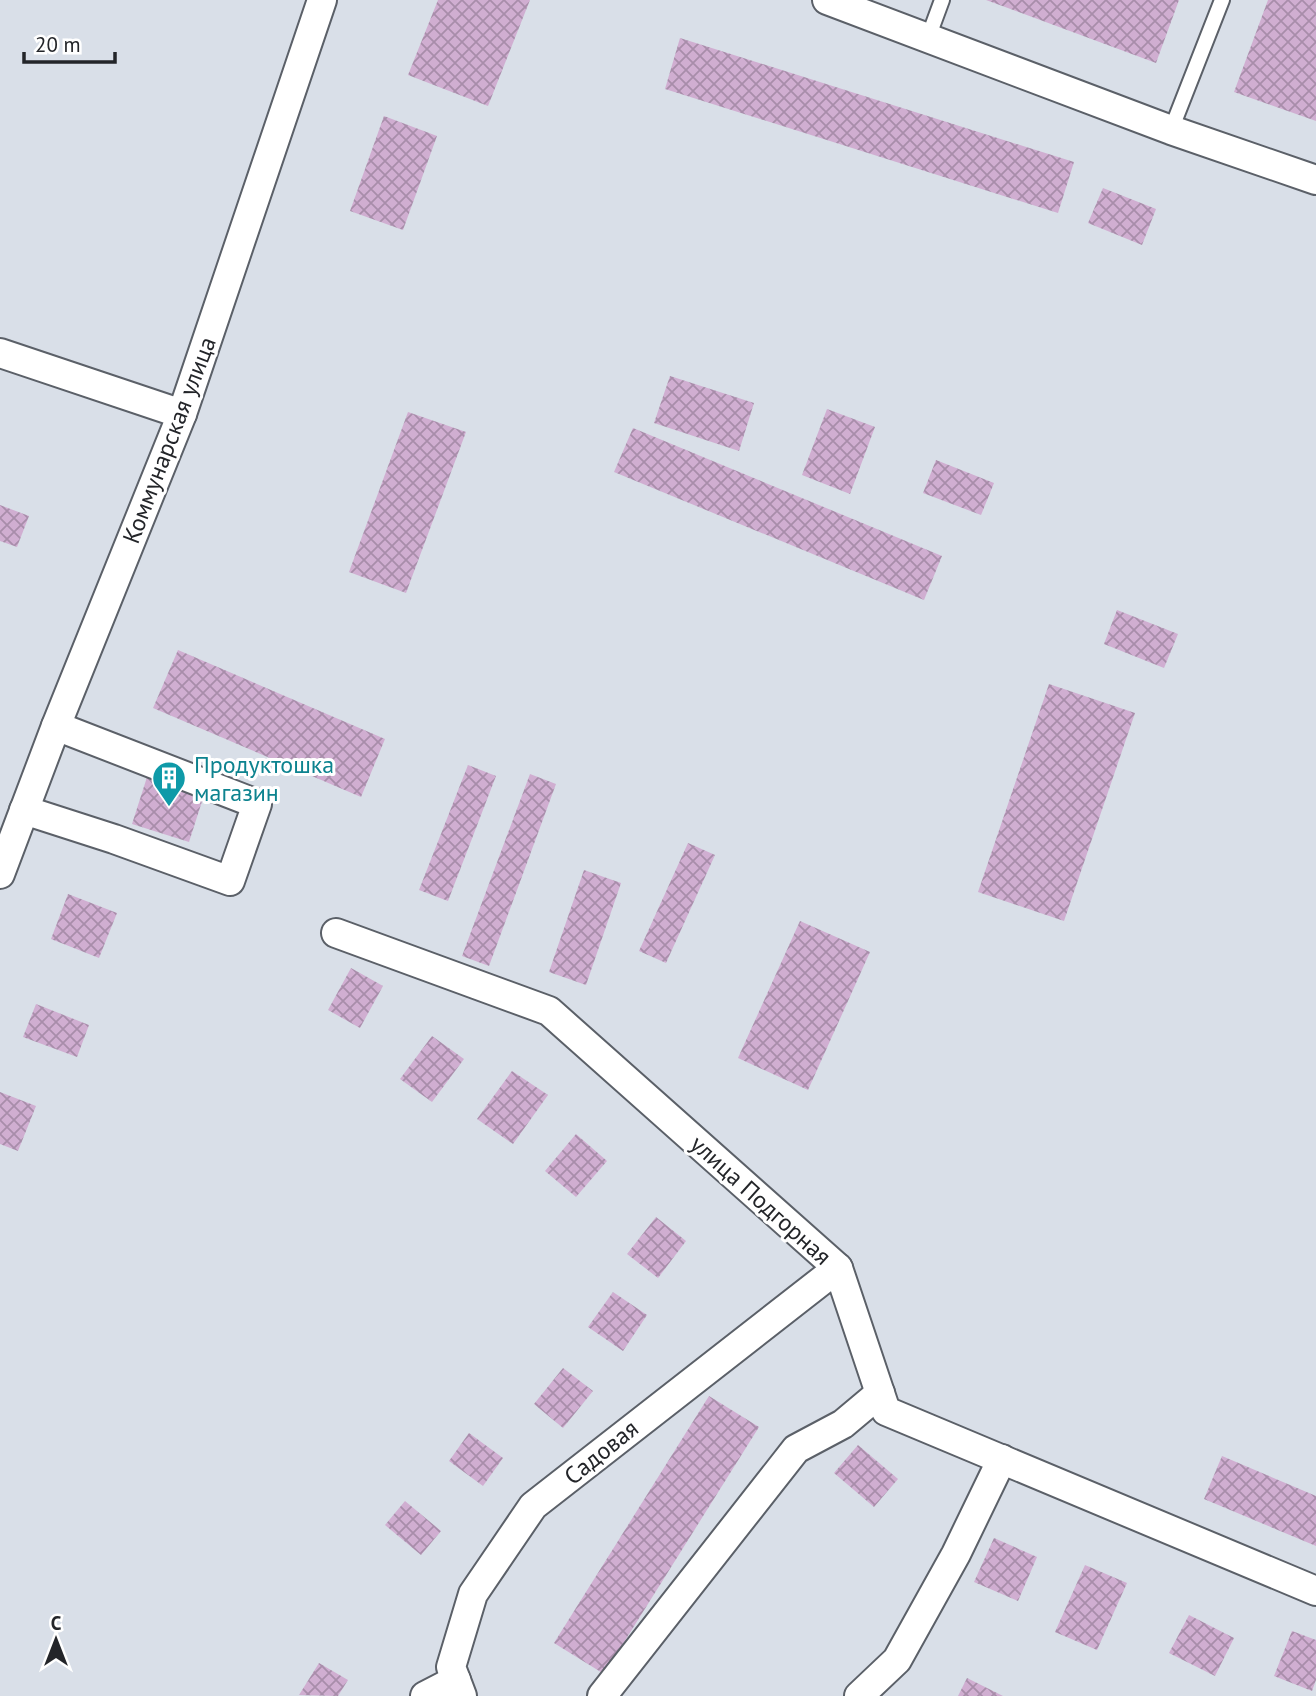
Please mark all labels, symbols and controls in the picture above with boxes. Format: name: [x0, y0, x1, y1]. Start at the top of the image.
scale bar: [24, 21, 116, 65]
text: 20 m: [35, 31, 81, 58]
street label: Коммунарская улица: [115, 332, 223, 548]
place label: Продуктошка магазин: [194, 749, 334, 808]
building icon: Продуктошка магазин: [150, 759, 188, 808]
street label: улица Подгорная: [684, 1128, 838, 1272]
street label: Садовая: [558, 1413, 644, 1491]
north arrow: [21, 1605, 91, 1675]
text: С: [51, 1611, 62, 1635]

